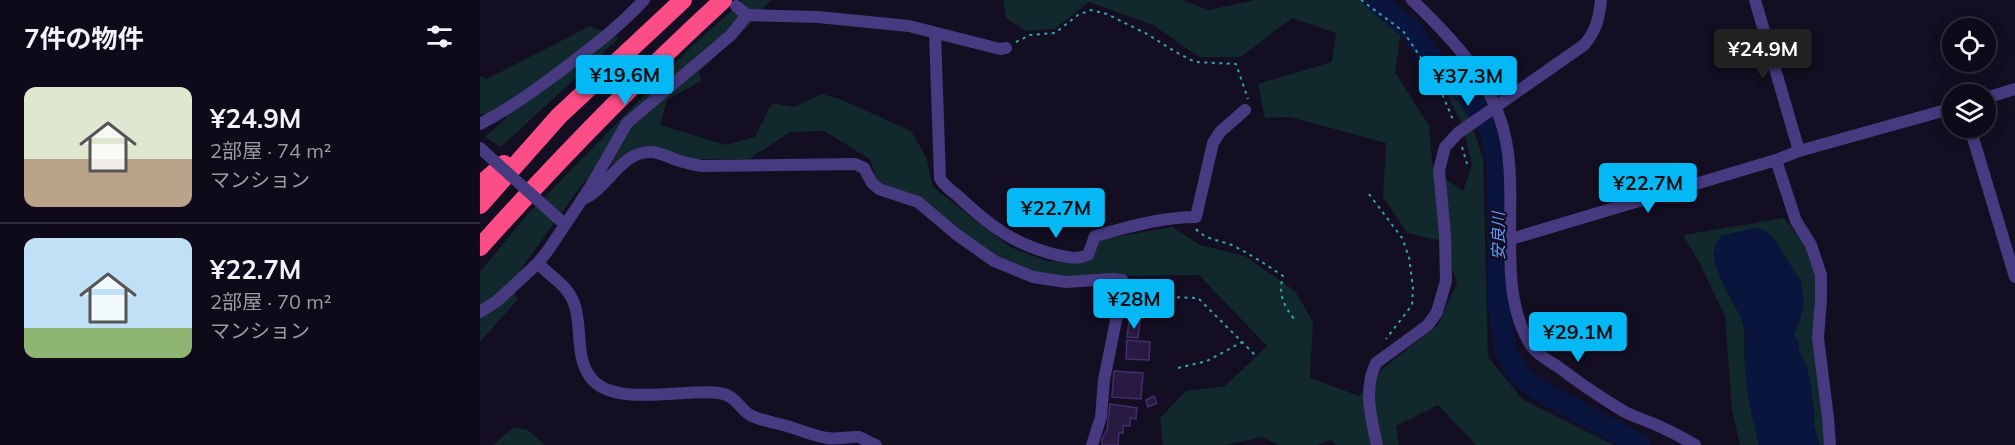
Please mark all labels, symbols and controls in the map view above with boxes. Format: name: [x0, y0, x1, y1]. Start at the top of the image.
map controls: [1942, 18, 1996, 138]
button: locate: [1942, 18, 1996, 72]
icon: filters: [423, 20, 456, 53]
text: 7件の物件: [24, 22, 144, 55]
pin: ¥24.9M: [1714, 29, 1812, 80]
text: ¥24.9M: [1728, 36, 1798, 61]
pin: ¥19.6M: [576, 55, 674, 106]
pin: ¥37.3M: [1419, 56, 1517, 107]
text: ¥19.6M: [590, 62, 660, 87]
text: ¥37.3M: [1433, 63, 1503, 88]
button: layers: [1942, 84, 1996, 138]
text: ¥24.9M: [210, 102, 301, 135]
icon: home: [72, 111, 144, 183]
text: 2部屋 · 74 m²: [210, 138, 331, 163]
pin: ¥22.7M: [1599, 163, 1697, 214]
text: マンション: [210, 167, 310, 192]
text: ¥22.7M: [1613, 170, 1683, 195]
pin: ¥22.7M: [1007, 188, 1105, 239]
text: ¥22.7M: [1021, 195, 1091, 220]
water label: 安良川: [1488, 210, 1508, 260]
text: ¥22.7M: [210, 253, 301, 286]
icon: home: [72, 262, 144, 334]
pin: ¥28M: [1098, 279, 1170, 330]
text: ¥28M: [1107, 286, 1161, 311]
text: 2部屋 · 70 m²: [210, 289, 331, 314]
pin: ¥29.1M: [1529, 312, 1627, 363]
text: マンション: [210, 318, 310, 343]
text: ¥29.1M: [1543, 319, 1613, 344]

